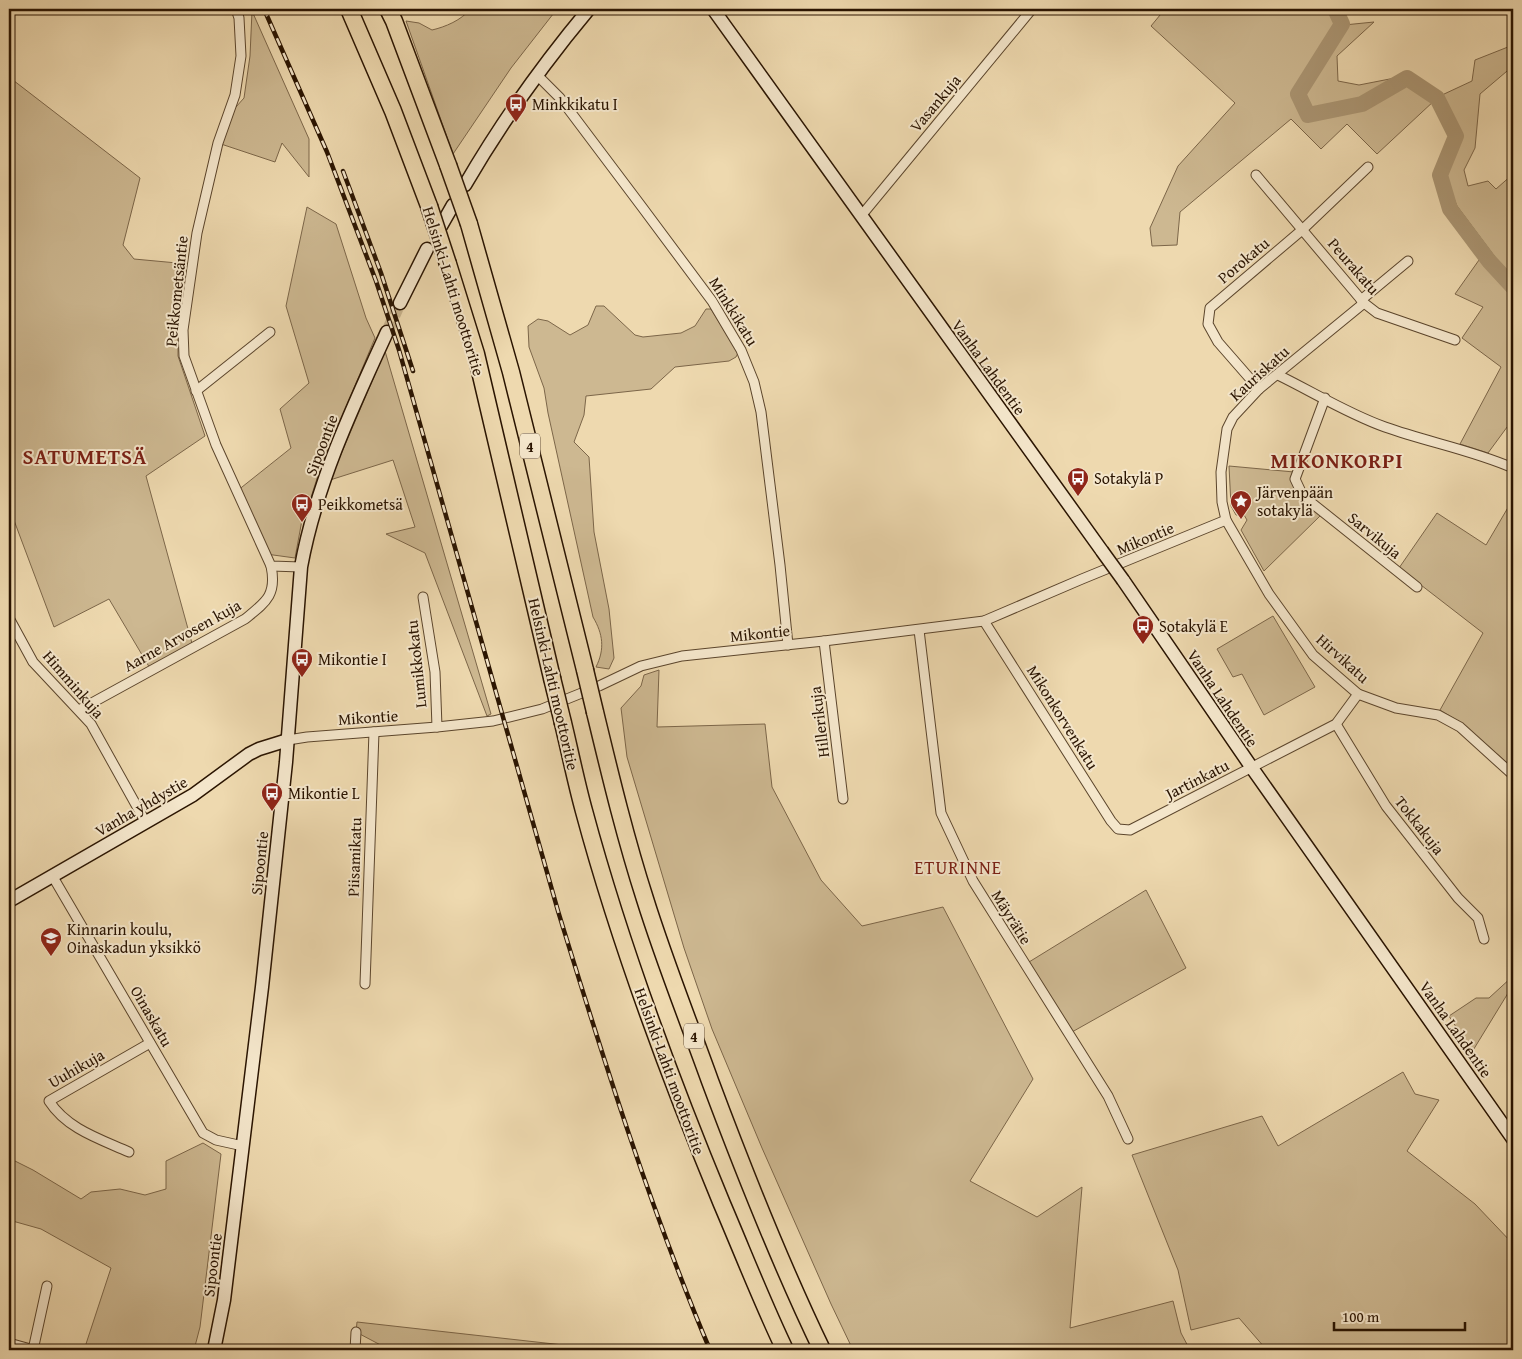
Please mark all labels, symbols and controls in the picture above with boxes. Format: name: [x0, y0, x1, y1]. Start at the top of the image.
street label: Vasankuja: [904, 69, 967, 137]
bus stop icon: Minkkikatu I: [504, 92, 528, 123]
place label: Minkkikatu I: [532, 92, 618, 116]
street label: Helsinki-Lahti moottoritie: [417, 203, 491, 379]
street label: Porokatu: [1212, 231, 1274, 289]
street label: Peurakatu: [1322, 232, 1386, 300]
street label: Peikkometsäntie: [158, 234, 194, 348]
street label: Minkkikatu: [703, 272, 765, 350]
street label: Vanha Lahdentie: [946, 314, 1032, 420]
street label: Kauriskatu: [1224, 339, 1294, 406]
street label: Sipoontie: [298, 411, 344, 479]
road number: 4: [520, 434, 540, 458]
district label: SATUMETSÄ: [22, 441, 148, 472]
district label: MIKONKORPI: [1270, 445, 1404, 476]
bus stop icon: Sotakylä P: [1066, 466, 1090, 497]
place label: Sotakylä P: [1094, 466, 1163, 490]
place label: Järvenpään sotakylä: [1255, 480, 1333, 522]
place icon: Järvenpään sotakylä: [1229, 489, 1253, 520]
bus stop icon: Peikkometsä: [290, 492, 314, 523]
place label: Peikkometsä: [318, 492, 403, 516]
street label: Sarvikuja: [1343, 506, 1407, 564]
street label: Mikontie: [1113, 515, 1177, 561]
street label: Aarne Arvosen kuja: [119, 593, 245, 677]
street label: Helsinki-Lahti moottoritie: [522, 595, 586, 773]
bus stop icon: Sotakylä E: [1131, 614, 1155, 645]
place label: Sotakylä E: [1159, 614, 1228, 638]
street label: Mikontie: [729, 618, 791, 648]
street label: Lumikkokatu: [399, 619, 433, 709]
street label: Hirvikatu: [1311, 628, 1375, 689]
street label: Vanha Lahdentie: [1181, 644, 1265, 752]
street label: Himminkuja: [38, 645, 111, 724]
bus stop icon: Mikontie I: [290, 647, 314, 678]
place label: Mikontie I: [318, 647, 387, 671]
street label: Mikonkorvenkatu: [1021, 660, 1105, 774]
street label: Hillerikuja: [803, 685, 835, 759]
street label: Mikontie: [337, 703, 399, 731]
street label: Jartinkatu: [1159, 753, 1233, 806]
street label: Vanha yhdystie: [90, 770, 192, 842]
bus stop icon: Mikontie L: [260, 781, 284, 812]
place label: Mikontie L: [288, 781, 360, 805]
street label: Tokkakuja: [1389, 790, 1451, 860]
street label: Piisamikatu: [341, 817, 367, 897]
street label: Sipoontie: [244, 830, 274, 896]
district label: ETURINNE: [914, 854, 1002, 881]
street label: Mäyrätie: [986, 885, 1038, 949]
place label: Kinnarin koulu, Oinaskadun yksikkö: [67, 917, 201, 959]
school or university icon: Kinnarin koulu, Oinaskadun yksikkö: [39, 926, 63, 957]
street label: Vanha Lahdentie: [1414, 976, 1498, 1082]
street label: Oinaskatu: [125, 981, 179, 1051]
street label: Helsinki-Lahti moottoritie: [629, 984, 711, 1158]
road number: 4: [684, 1024, 704, 1048]
street label: Uuhikuja: [43, 1042, 109, 1094]
street label: Sipoontie: [196, 1232, 228, 1298]
scale bar: [1334, 1299, 1466, 1331]
text: 100 m: [1342, 1306, 1380, 1327]

